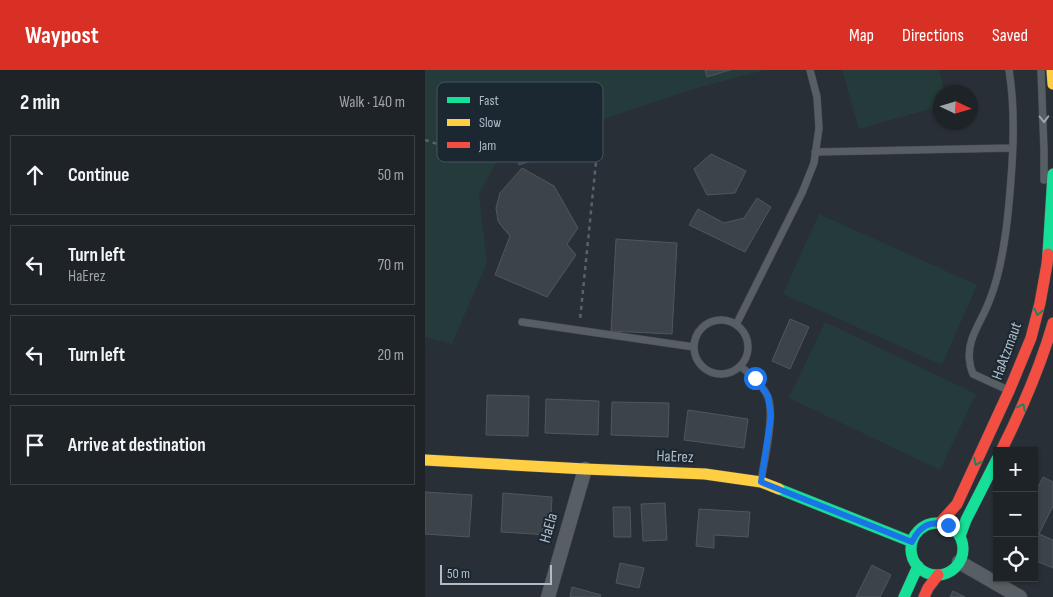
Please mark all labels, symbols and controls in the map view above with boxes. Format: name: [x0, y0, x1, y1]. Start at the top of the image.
text: Waypost: [25, 21, 99, 50]
text: Map: [849, 25, 874, 46]
text: Directions: [902, 25, 964, 46]
text: Saved: [992, 25, 1028, 46]
legend: [437, 82, 603, 162]
north arrow: [933, 85, 978, 130]
text: 2 min: [20, 90, 60, 115]
text: Fast: [479, 92, 499, 109]
text: Walk · 140 m: [339, 93, 405, 112]
text: Slow: [479, 114, 501, 131]
one-way arrow: [1038, 115, 1049, 123]
text: Jam: [478, 137, 496, 154]
icon: ahead: [21, 161, 49, 189]
text: Continue: [68, 164, 129, 187]
text: 50 m: [378, 166, 404, 185]
text: Turn left: [68, 244, 125, 267]
icon: left: [21, 251, 49, 279]
text: 70 m: [378, 256, 404, 275]
text: HaErez: [68, 267, 105, 286]
one-way arrow: [1033, 307, 1044, 316]
street label: HaAtzmaut: [988, 319, 1026, 382]
icon: left: [21, 341, 49, 369]
text: Turn left: [68, 344, 125, 367]
text: 20 m: [377, 346, 404, 365]
route start: [744, 367, 767, 390]
one-way arrow: [1016, 403, 1027, 412]
icon: arrive: [21, 431, 49, 459]
text: Arrive at destination: [68, 434, 206, 457]
street label: HaErez: [656, 447, 694, 467]
map controls: [993, 447, 1038, 582]
button: +: [993, 447, 1038, 492]
one-way arrow: [972, 457, 983, 466]
button: −: [993, 492, 1038, 537]
street label: HaEla: [536, 511, 562, 545]
route end: [937, 514, 960, 537]
button: locate: [993, 537, 1038, 582]
scale bar: [440, 562, 553, 585]
text: 50 m: [447, 565, 470, 582]

